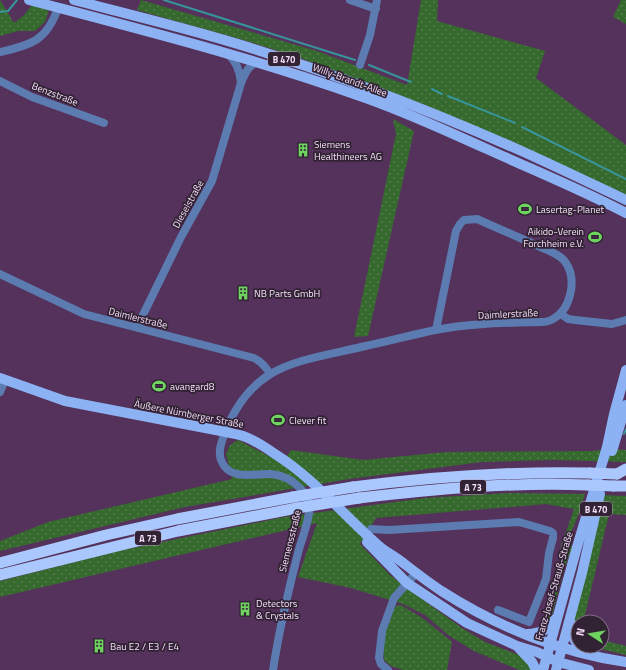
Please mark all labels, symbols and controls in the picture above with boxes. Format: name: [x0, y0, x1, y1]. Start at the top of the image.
road number: B 470: [268, 52, 300, 66]
street label: Willy-Brandt-Allee: [311, 60, 389, 100]
street label: Benzstraße: [30, 78, 80, 110]
place label: Siemens Healthineers AG: [314, 137, 382, 164]
building icon: Siemens Healthineers AG: [295, 142, 311, 158]
street label: Dieselstraße: [169, 177, 207, 231]
sports icon: Lasertag-Planet: [517, 201, 533, 217]
place label: Lasertag-Planet: [536, 202, 605, 217]
place label: Aikido-Verein Forchheim e.V.: [523, 224, 584, 251]
sports icon: Aikido-Verein Forchheim e.V.: [587, 229, 603, 245]
building icon: NB Parts GmbH: [235, 285, 251, 301]
place label: NB Parts GmbH: [254, 286, 320, 301]
street label: Daimlerstraße: [107, 303, 169, 333]
street label: Daimlerstraße: [478, 305, 538, 323]
sports icon: avangard8: [151, 378, 167, 394]
place label: avangard8: [170, 379, 215, 394]
street label: Äußere Nürnberger Straße: [133, 396, 245, 432]
sports icon: Clever fit: [270, 412, 286, 428]
place label: Clever fit: [289, 413, 327, 428]
road number: A 73: [460, 480, 486, 494]
road number: B 470: [580, 502, 612, 516]
street label: Siemensstraße: [275, 508, 305, 574]
street label: Franz-Josef-Strauß-Straße: [531, 530, 577, 642]
road number: A 73: [135, 531, 161, 545]
place label: Detectors & Crystals: [256, 596, 299, 623]
building icon: Detectors & Crystals: [237, 601, 253, 617]
north arrow: [570, 614, 610, 654]
text: N: [572, 627, 589, 637]
building icon: Bau E2 / E3 / E4: [91, 638, 107, 654]
place label: Bau E2 / E3 / E4: [110, 639, 180, 654]

